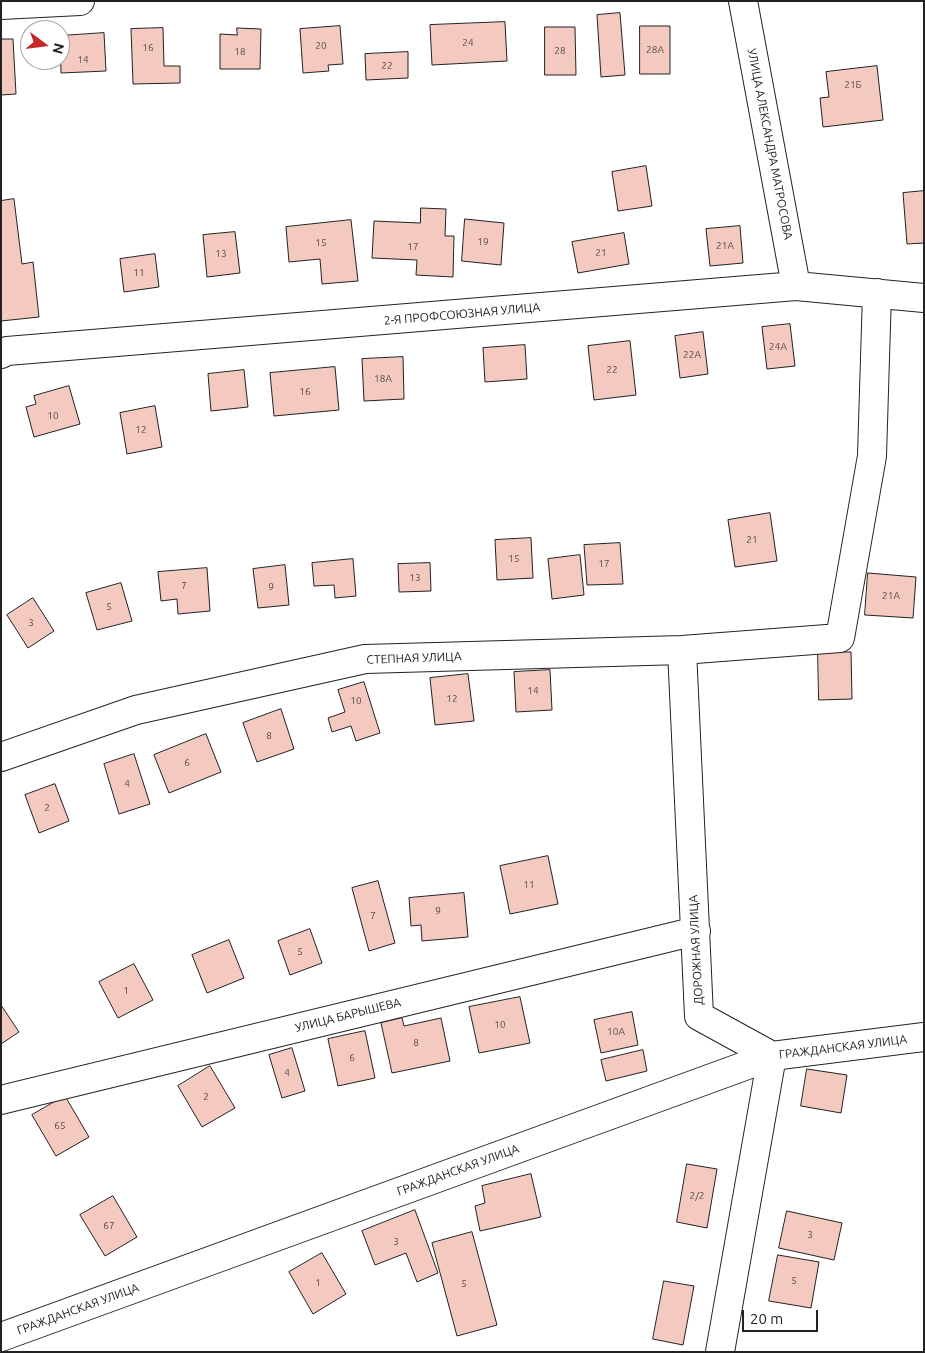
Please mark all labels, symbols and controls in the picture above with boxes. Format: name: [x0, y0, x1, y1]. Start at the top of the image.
north arrow: [20, 20, 70, 70]
house number: 24: [462, 37, 474, 49]
house number: 20: [315, 40, 327, 52]
text: N: [49, 41, 68, 56]
house number: 16: [142, 42, 154, 54]
house number: 28А: [646, 44, 664, 56]
house number: 28: [554, 45, 566, 57]
house number: 18: [234, 46, 246, 58]
street label: УЛИЦА АЛЕКСАНДРА МАТРОСОВА: [744, 47, 796, 241]
house number: 14: [77, 54, 89, 66]
house number: 22: [381, 60, 393, 72]
house number: 21Б: [844, 79, 862, 91]
house number: 19: [477, 236, 489, 248]
house number: 15: [315, 237, 327, 249]
house number: 21А: [716, 240, 734, 252]
house number: 17: [407, 241, 419, 253]
house number: 21: [595, 247, 607, 259]
house number: 13: [215, 248, 227, 260]
house number: 11: [133, 267, 145, 279]
street label: 2-Я ПРОФСОЮЗНАЯ УЛИЦА: [383, 300, 541, 328]
house number: 24А: [769, 341, 787, 353]
house number: 22А: [683, 349, 701, 361]
house number: 22: [606, 364, 618, 376]
house number: 18А: [374, 373, 392, 385]
house number: 16: [299, 386, 311, 398]
house number: 10: [47, 410, 59, 422]
house number: 12: [135, 424, 147, 436]
house number: 21: [746, 534, 758, 546]
house number: 15: [508, 553, 520, 565]
house number: 17: [598, 558, 610, 570]
house number: 13: [409, 572, 421, 584]
house number: 7: [181, 580, 187, 592]
house number: 9: [268, 581, 274, 593]
house number: 21А: [882, 590, 900, 602]
house number: 5: [106, 601, 112, 613]
house number: 3: [28, 617, 34, 629]
street label: СТЕПНАЯ УЛИЦА: [366, 649, 462, 667]
house number: 14: [527, 685, 539, 697]
house number: 12: [446, 693, 458, 705]
house number: 10: [350, 695, 362, 707]
house number: 8: [266, 730, 272, 742]
house number: 6: [184, 757, 190, 769]
house number: 4: [124, 778, 130, 790]
house number: 2: [44, 802, 50, 814]
house number: 11: [523, 879, 535, 891]
street label: ДОРОЖНАЯ УЛИЦА: [686, 895, 706, 1005]
house number: 9: [435, 905, 441, 917]
house number: 7: [370, 910, 376, 922]
house number: 5: [297, 946, 303, 958]
house number: 1: [123, 985, 129, 997]
street label: УЛИЦА БАРЫШЕВА: [294, 995, 402, 1035]
house number: 10: [494, 1019, 506, 1031]
house number: 10А: [607, 1026, 625, 1038]
street label: ГРАЖДАНСКАЯ УЛИЦА: [778, 1032, 908, 1062]
house number: 8: [413, 1037, 419, 1049]
house number: 6: [349, 1052, 355, 1064]
house number: 4: [284, 1067, 290, 1079]
house number: 2: [203, 1091, 209, 1103]
house number: 65: [54, 1120, 66, 1132]
street label: ГРАЖДАНСКАЯ УЛИЦА: [395, 1141, 521, 1199]
house number: 2/2: [690, 1190, 704, 1202]
house number: 67: [103, 1220, 115, 1232]
house number: 3: [807, 1229, 813, 1241]
house number: 3: [393, 1236, 399, 1248]
house number: 5: [791, 1275, 797, 1287]
house number: 1: [315, 1277, 321, 1289]
house number: 5: [461, 1278, 467, 1290]
street label: ГРАЖДАНСКАЯ УЛИЦА: [15, 1280, 141, 1338]
scale bar: [745, 1300, 821, 1332]
text: 20 m: [750, 1310, 783, 1327]

